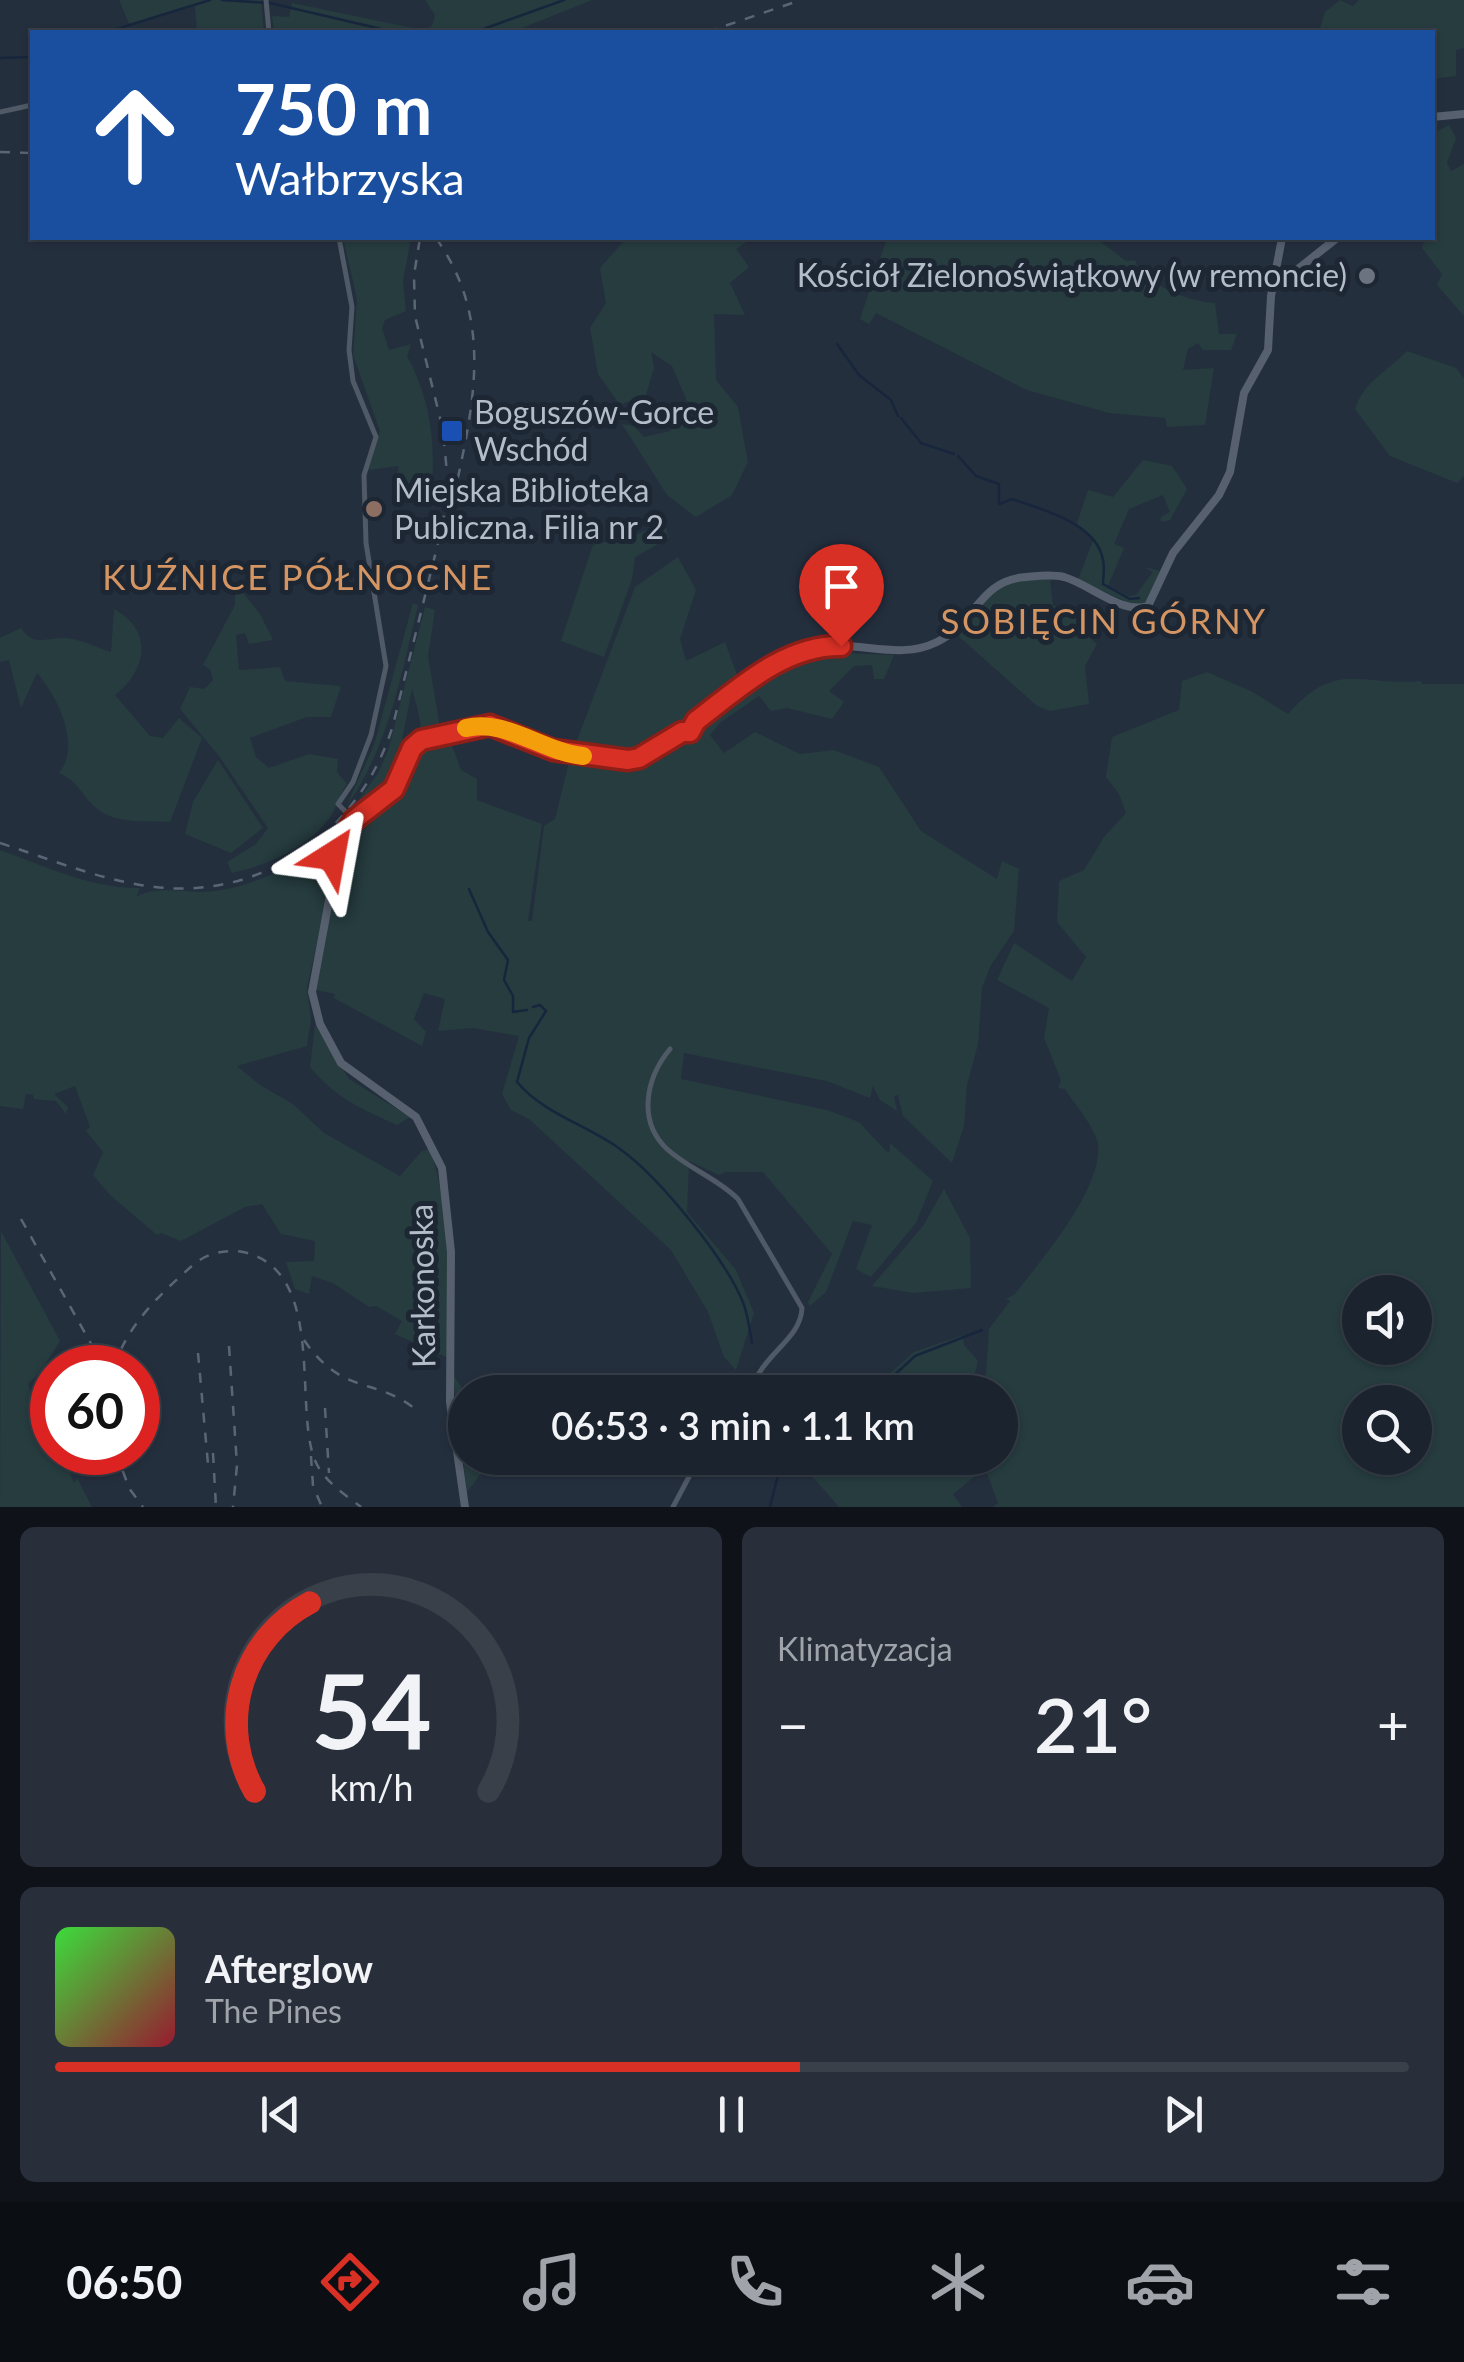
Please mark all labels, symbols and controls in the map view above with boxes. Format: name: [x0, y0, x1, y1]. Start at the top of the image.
text: 750 m: [235, 66, 432, 150]
icon: ahead: [70, 70, 200, 200]
text: Wałbrzyska: [235, 151, 465, 205]
place label: Kościół Zielonoświątkowy (w remoncie): [797, 255, 1347, 294]
marker: Kościół Zielonoświątkowy (w remoncie): [1356, 265, 1378, 287]
place label: Boguszów-Gorce Wschód: [474, 392, 714, 468]
marker: Boguszów-Gorce Wschód: [439, 418, 465, 444]
place label: Miejska Biblioteka Publiczna. Filia nr 2: [394, 470, 664, 546]
marker: Miejska Biblioteka Publiczna. Filia nr 2: [363, 498, 385, 520]
pin: [799, 544, 884, 647]
district label: KUŹNICE PÓŁNOCNE: [102, 555, 494, 597]
icon: arrive: [814, 559, 869, 614]
district label: SOBIĘCIN GÓRNY: [940, 599, 1268, 641]
position arrow: [280, 804, 384, 908]
street label: Karkonoska: [401, 1204, 442, 1368]
map controls: [1342, 1275, 1432, 1475]
button: sound: [1342, 1275, 1432, 1365]
speed limit sign: 60: [30, 1345, 160, 1475]
button: search: [1342, 1385, 1432, 1475]
text: 06:53 · 3 min · 1.1 km: [551, 1402, 915, 1448]
text: Klimatyzacja: [777, 1629, 953, 1668]
text: 54: [311, 1646, 431, 1771]
text: 21°: [1034, 1679, 1152, 1769]
text: −: [777, 1691, 809, 1757]
text: +: [1377, 1691, 1409, 1757]
text: km/h: [329, 1766, 413, 1809]
text: Afterglow: [205, 1945, 373, 1991]
text: The Pines: [205, 1991, 342, 2030]
icon: previous: [253, 2087, 308, 2142]
icon: pause: [704, 2087, 759, 2142]
icon: next: [1156, 2087, 1211, 2142]
icon: directions: [315, 2247, 385, 2317]
icon: music: [517, 2247, 587, 2317]
icon: phone: [720, 2247, 790, 2317]
icon: climate: [923, 2247, 993, 2317]
icon: car: [1125, 2247, 1195, 2317]
icon: filters: [1328, 2247, 1398, 2317]
text: 06:50: [66, 2255, 182, 2309]

